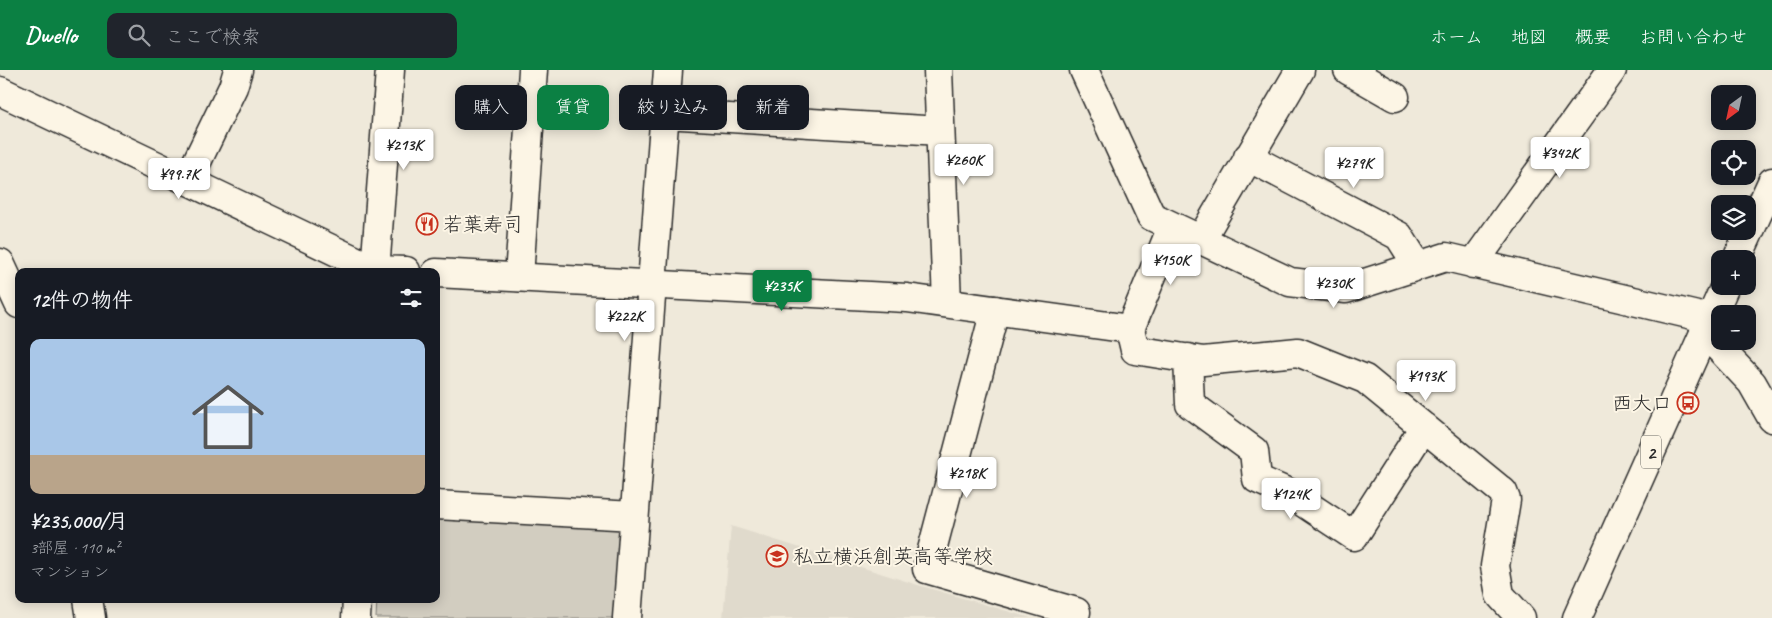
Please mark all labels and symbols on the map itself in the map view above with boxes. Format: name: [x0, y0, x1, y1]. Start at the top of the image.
north arrow: [1711, 85, 1756, 130]
pin: ¥213K: [369, 128, 439, 171]
pin: ¥342K: [1525, 136, 1595, 179]
pin: ¥260K: [929, 144, 999, 186]
pin: ¥279K: [1319, 146, 1389, 189]
pin: ¥99.7K: [138, 158, 220, 200]
restaurant icon: 若葉寿司: [415, 212, 439, 236]
place label: 若葉寿司: [443, 212, 523, 237]
pin: ¥150K: [1136, 244, 1206, 286]
pin: ¥230K: [1299, 266, 1369, 309]
pin: ¥235K: [747, 270, 817, 312]
pin: ¥222K: [590, 300, 660, 342]
pin: ¥193K: [1391, 360, 1461, 402]
place label: 西大口: [1612, 391, 1672, 416]
bus stop icon: 西大口: [1676, 391, 1700, 415]
road number: 2: [1641, 436, 1661, 468]
pin: ¥218K: [932, 456, 1002, 499]
pin: ¥124K: [1256, 478, 1326, 520]
school or university icon: 私立横浜創英高等学校: [765, 544, 789, 568]
place label: 私立横浜創英高等学校: [793, 544, 993, 569]

